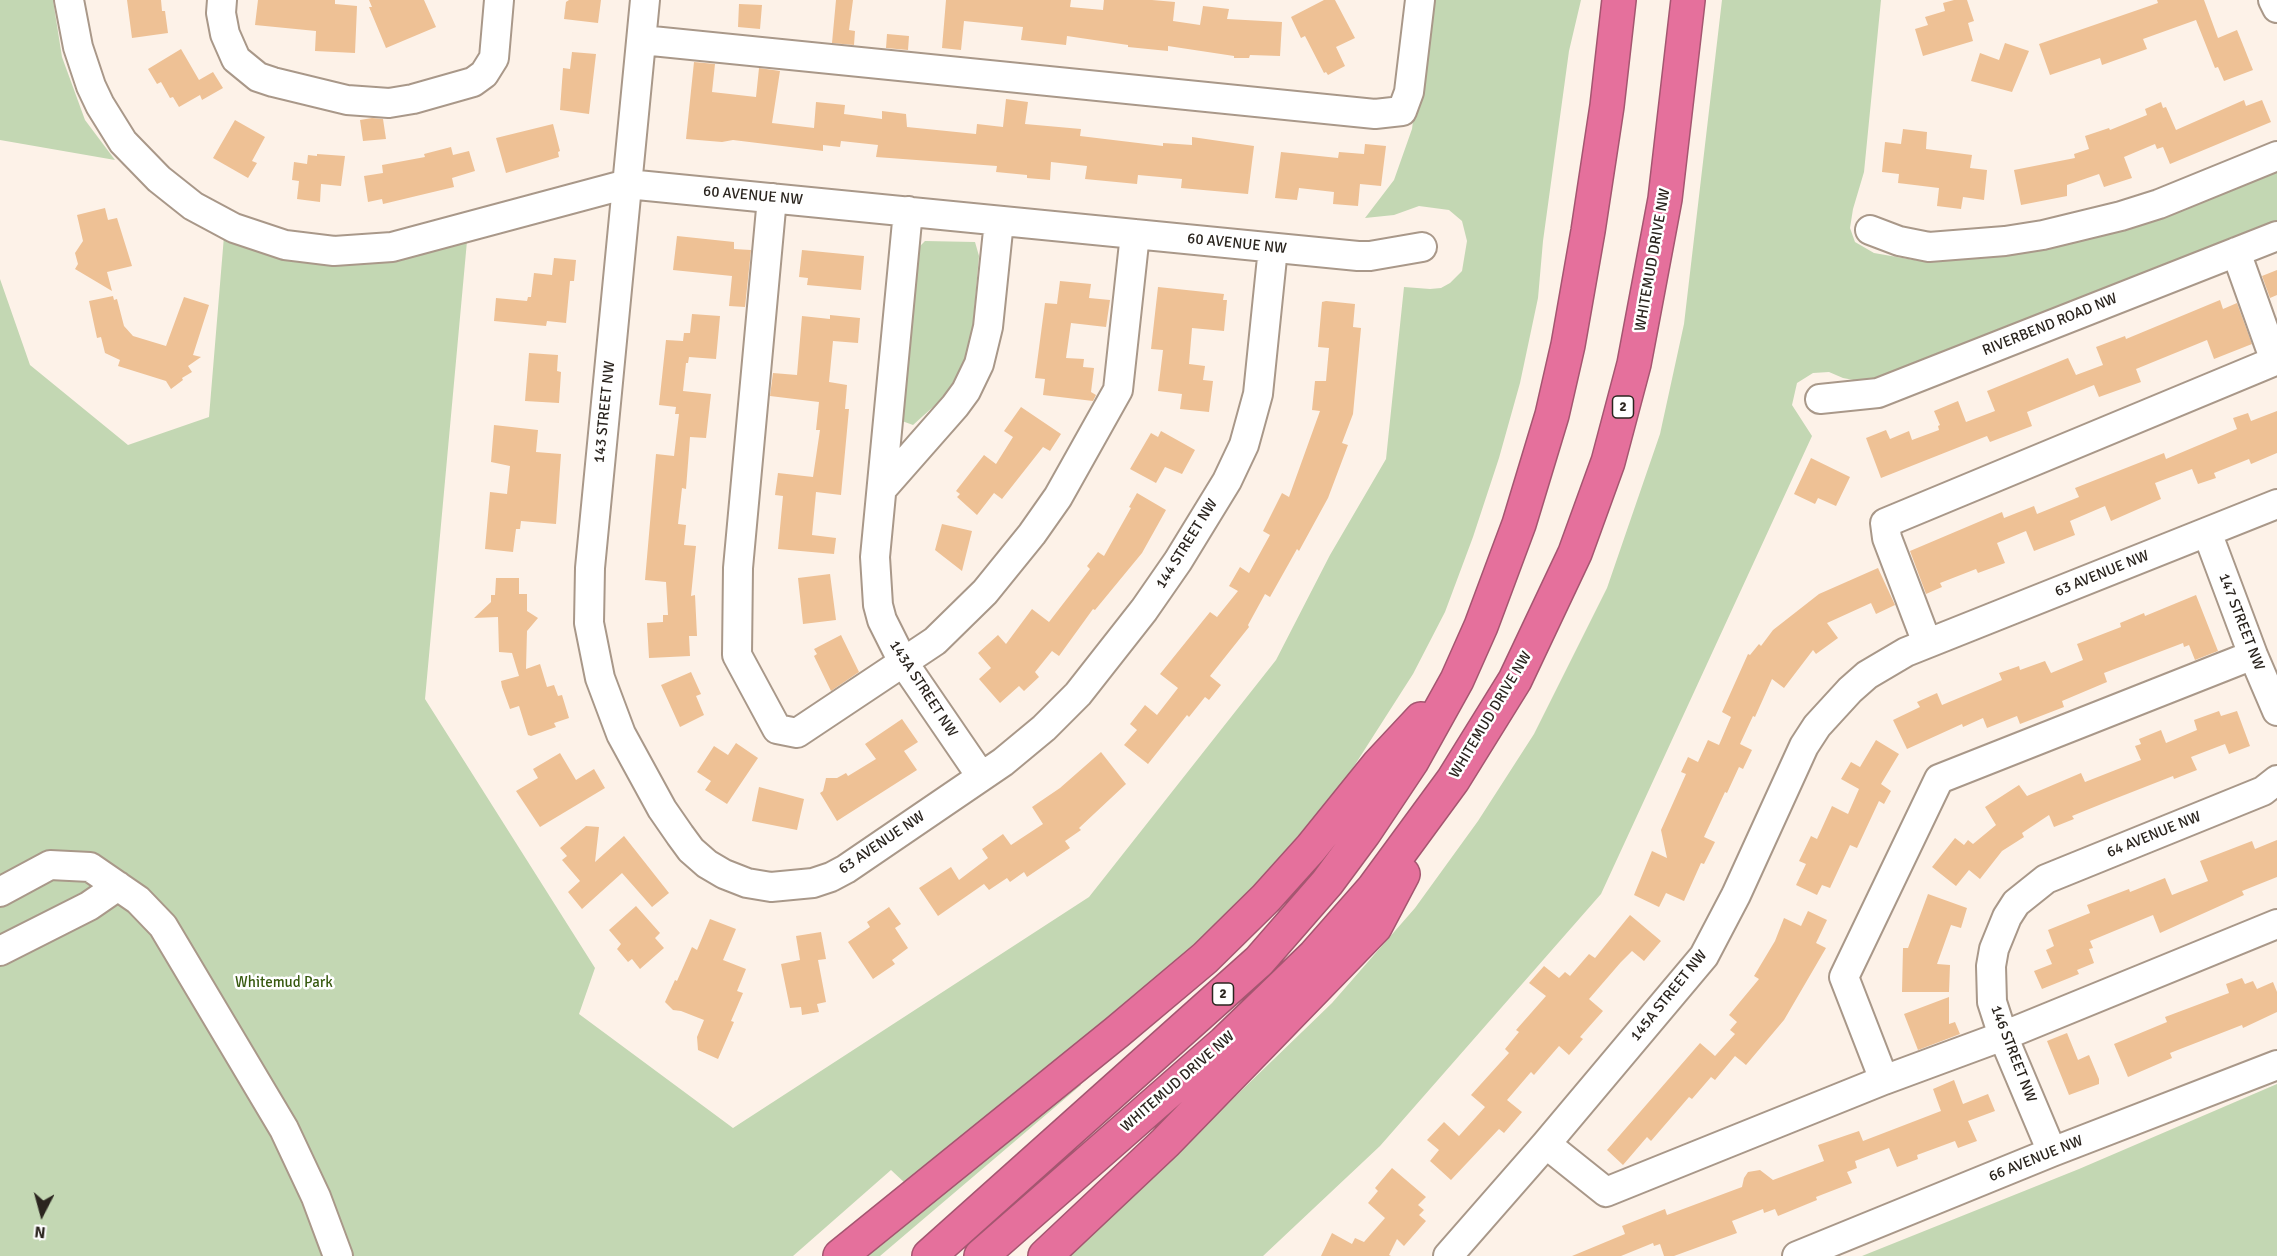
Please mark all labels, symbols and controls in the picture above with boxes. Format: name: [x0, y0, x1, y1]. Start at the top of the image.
street label: 60 AVENUE NW: [702, 183, 804, 209]
street label: WHITEMUD DRIVE NW: [1632, 187, 1674, 333]
street label: 60 AVENUE NW: [1186, 230, 1288, 258]
street label: RIVERBEND ROAD NW: [1980, 290, 2120, 360]
street label: 143 STREET NW: [591, 360, 619, 464]
road number: 2: [1612, 396, 1634, 418]
street label: 144 STREET NW: [1152, 496, 1222, 592]
street label: 63 AVENUE NW: [2052, 547, 2152, 601]
street label: 147 STREET NW: [2214, 571, 2268, 673]
street label: 143A STREET NW: [885, 637, 961, 741]
street label: WHITEMUD DRIVE NW: [1446, 648, 1536, 782]
street label: 63 AVENUE NW: [836, 808, 928, 878]
street label: 64 AVENUE NW: [2104, 808, 2204, 862]
street label: 145A STREET NW: [1627, 947, 1711, 1045]
park label: Whitemud Park: [235, 974, 333, 992]
road number: 2: [1212, 983, 1234, 1005]
street label: 146 STREET NW: [1986, 1003, 2040, 1105]
street label: WHITEMUD DRIVE NW: [1117, 1028, 1239, 1136]
street label: 66 AVENUE NW: [1986, 1132, 2086, 1186]
north arrow: [12, 1184, 72, 1244]
text: N: [34, 1221, 47, 1242]

